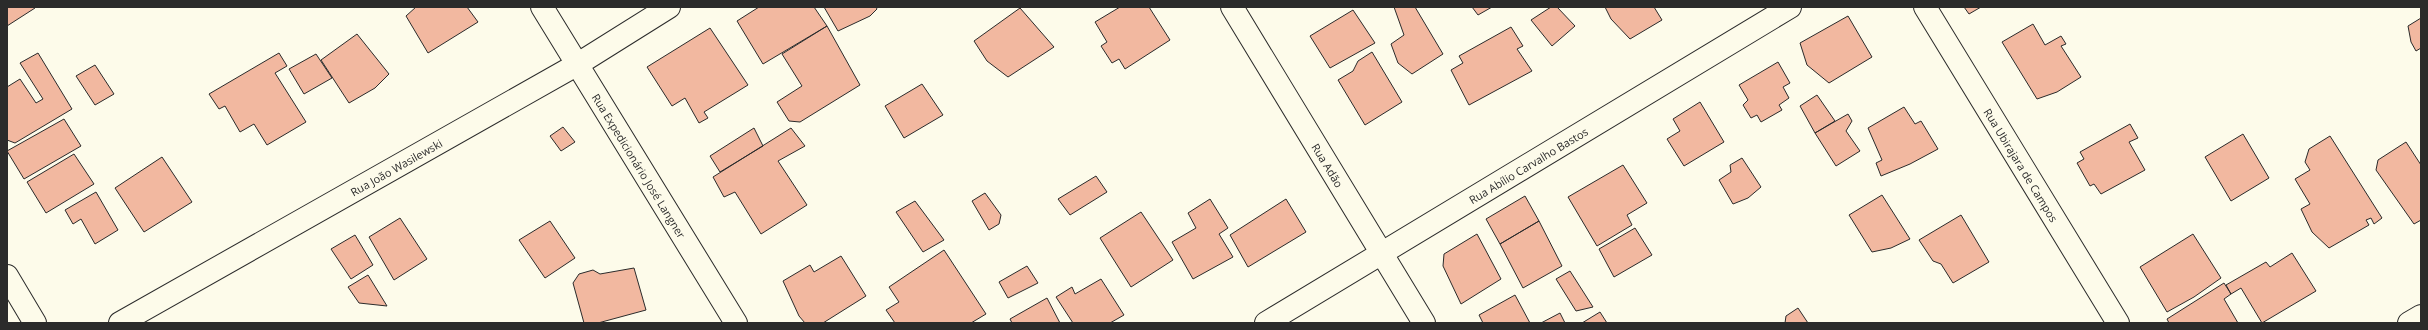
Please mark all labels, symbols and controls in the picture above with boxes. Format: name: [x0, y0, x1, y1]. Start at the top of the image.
street label: Rua Expedicionário José Langner: [589, 90, 690, 241]
street label: Rua Ubirajara de Campos: [1981, 105, 2062, 225]
street label: Rua Abílio Carvalho Bastos: [1466, 123, 1590, 207]
street label: Rua João Wasilewski: [347, 135, 445, 199]
street label: Rua Adão: [1309, 140, 1347, 190]

